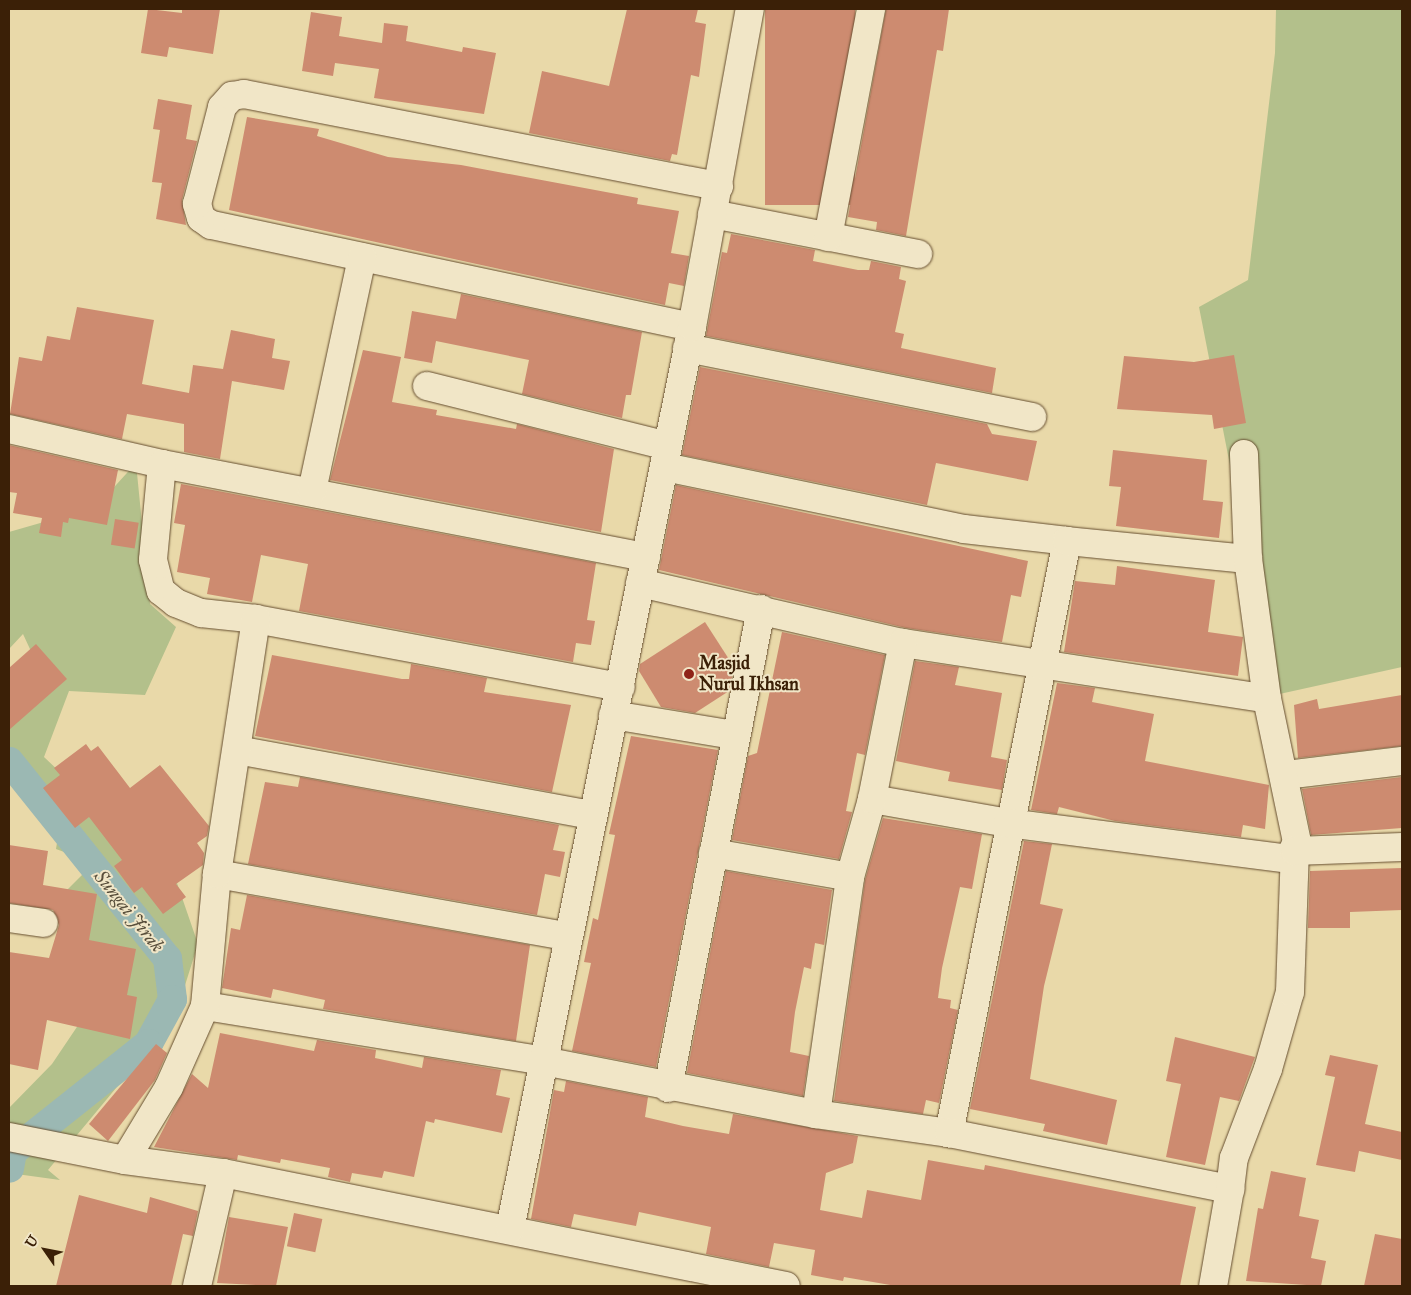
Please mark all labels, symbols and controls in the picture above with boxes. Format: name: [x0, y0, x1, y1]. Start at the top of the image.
place label: Masjid Nurul Ikhsan: [699, 653, 799, 696]
marker: Masjid Nurul Ikhsan: [683, 668, 695, 680]
water label: Sungai Jirak: [89, 865, 169, 957]
north arrow: [20, 1225, 70, 1275]
text: U: [22, 1232, 42, 1251]

